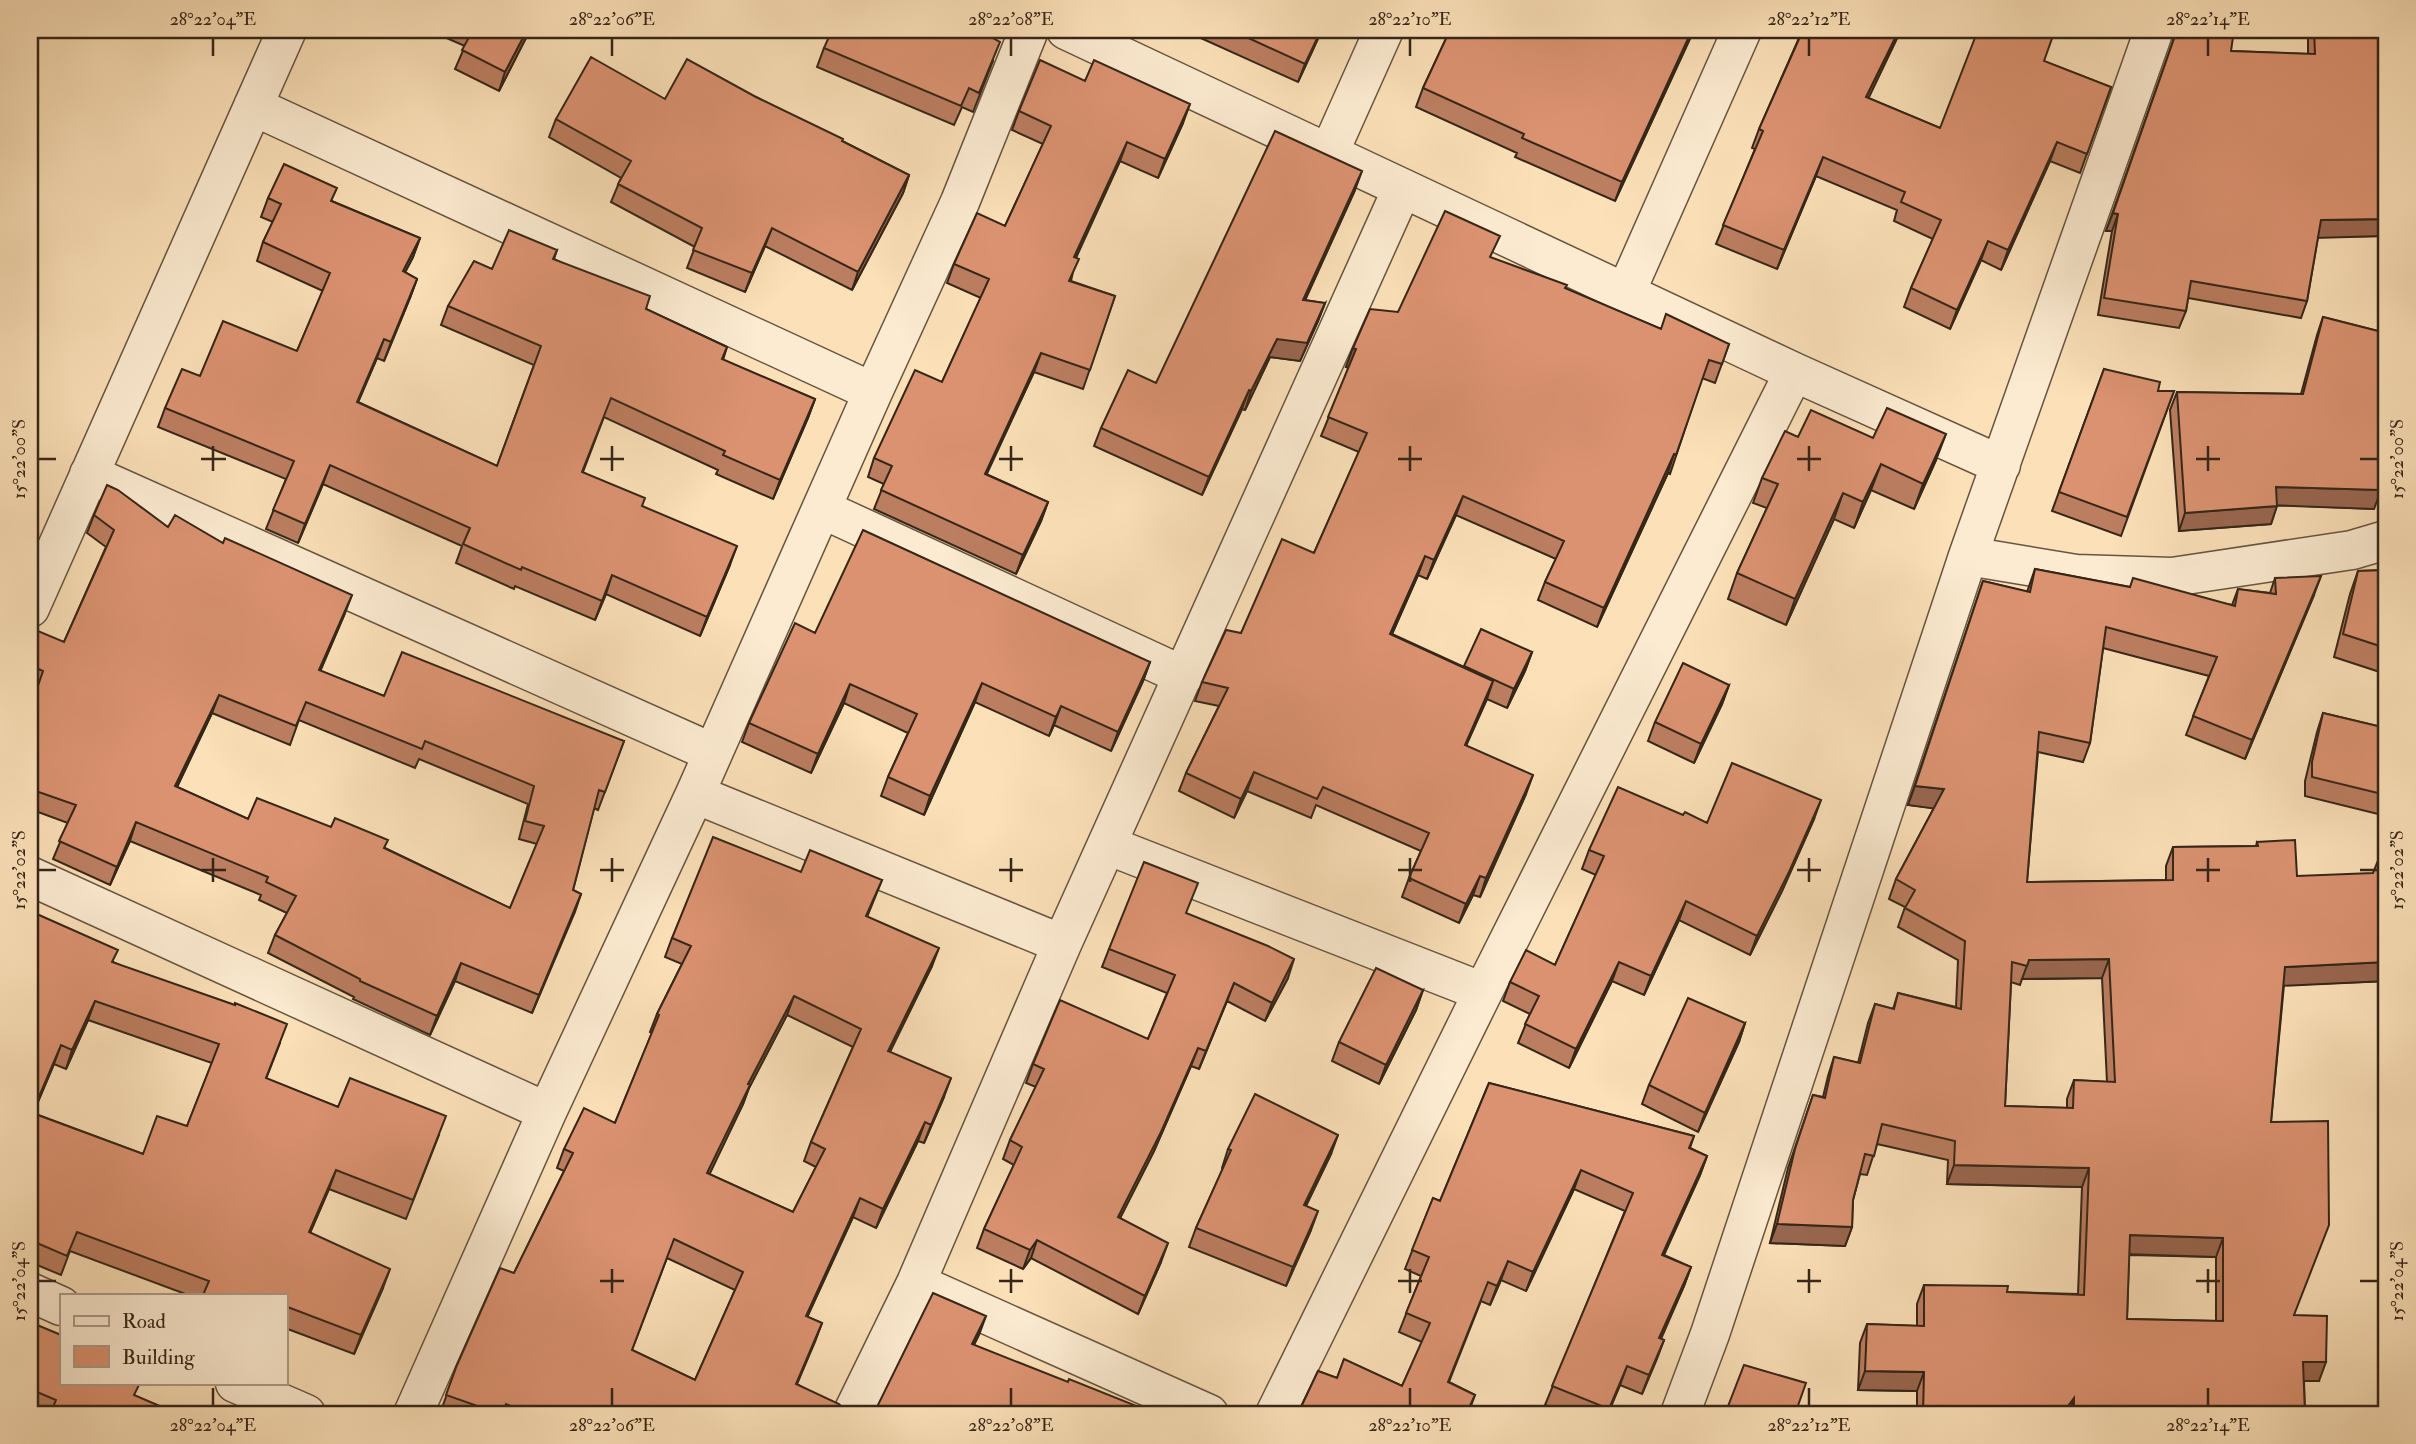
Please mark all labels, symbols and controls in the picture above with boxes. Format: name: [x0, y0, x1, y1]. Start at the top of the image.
text: 28°22'04"E: [170, 8, 256, 31]
text: 28°22'06"E: [569, 8, 655, 31]
text: 28°22'08"E: [968, 8, 1054, 31]
text: 28°22'10"E: [1368, 8, 1452, 31]
text: 28°22'12"E: [1767, 8, 1851, 31]
text: 28°22'14"E: [2166, 8, 2250, 31]
text: 15°22'00"S: [8, 419, 31, 499]
text: 15°22'00"S: [2386, 419, 2409, 499]
text: 15°22'02"S: [8, 830, 31, 910]
text: 15°22'02"S: [2386, 830, 2409, 910]
text: 15°22'04"S: [8, 1241, 31, 1321]
text: 15°22'04"S: [2386, 1241, 2409, 1321]
legend: [60, 1294, 287, 1384]
text: Road: [122, 1308, 167, 1335]
text: Building: [122, 1344, 195, 1371]
text: 28°22'04"E: [170, 1414, 256, 1437]
text: 28°22'06"E: [569, 1414, 655, 1437]
text: 28°22'08"E: [968, 1414, 1054, 1437]
text: 28°22'10"E: [1368, 1414, 1452, 1437]
text: 28°22'12"E: [1767, 1414, 1851, 1437]
text: 28°22'14"E: [2166, 1414, 2250, 1437]

